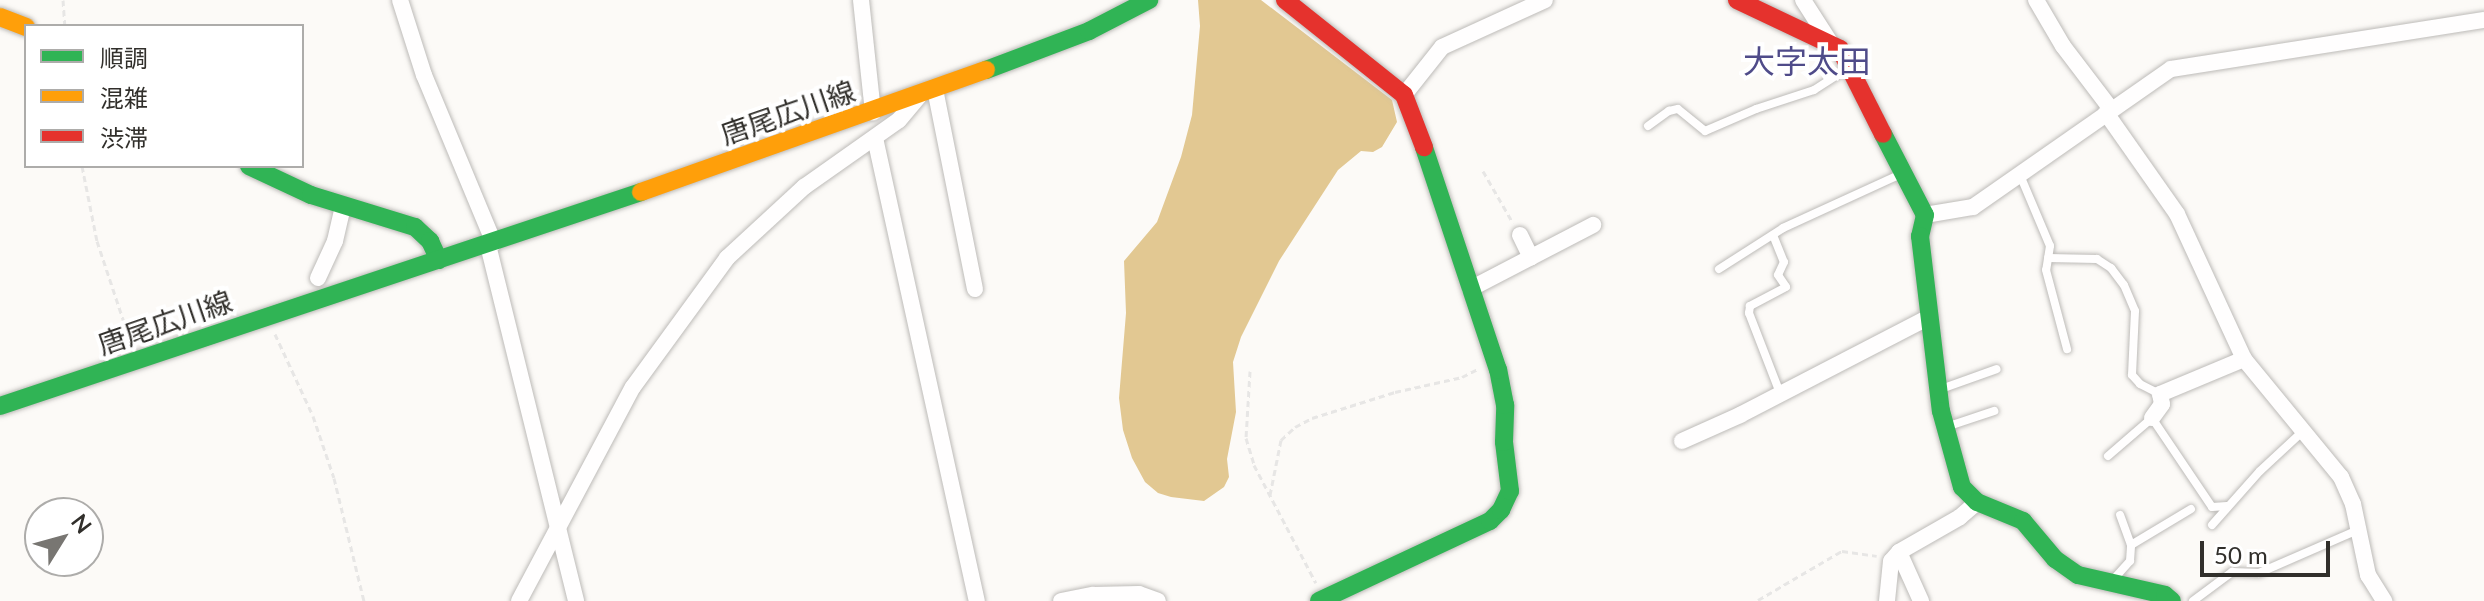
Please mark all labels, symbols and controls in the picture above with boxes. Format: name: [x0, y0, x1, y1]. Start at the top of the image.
legend: [24, 24, 304, 168]
district label: 大字太田: [1743, 42, 1871, 80]
text: 順調: [100, 43, 148, 72]
street label: 唐尾広川線: [716, 73, 860, 151]
text: 混雑: [100, 83, 148, 112]
text: 渋滞: [100, 123, 148, 152]
street label: 唐尾広川線: [93, 283, 237, 361]
north arrow: [24, 497, 104, 577]
text: N: [66, 509, 98, 538]
scale bar: [2204, 525, 2334, 575]
text: 50 m: [2214, 540, 2268, 569]

